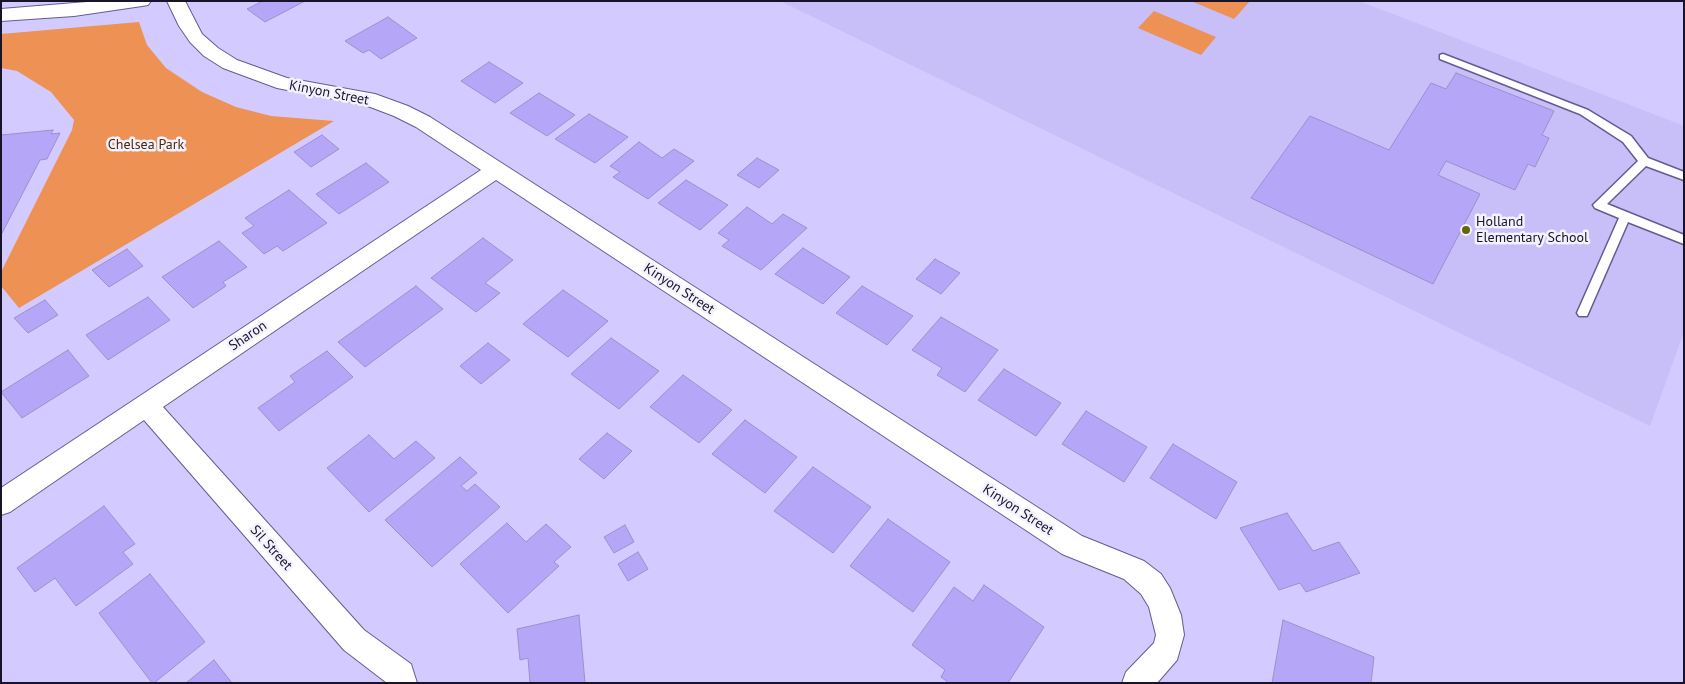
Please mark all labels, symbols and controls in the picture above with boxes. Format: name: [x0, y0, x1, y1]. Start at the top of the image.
street label: Kinyon Street: [288, 77, 370, 109]
park label: Chelsea Park: [108, 137, 184, 153]
place label: Holland Elementary School: [1476, 214, 1588, 246]
marker: Holland Elementary School: [1460, 224, 1472, 236]
street label: Kinyon Street: [640, 260, 718, 318]
street label: Sharon: [226, 317, 270, 355]
street label: Kinyon Street: [979, 481, 1057, 539]
street label: Sil Street: [246, 522, 296, 574]

